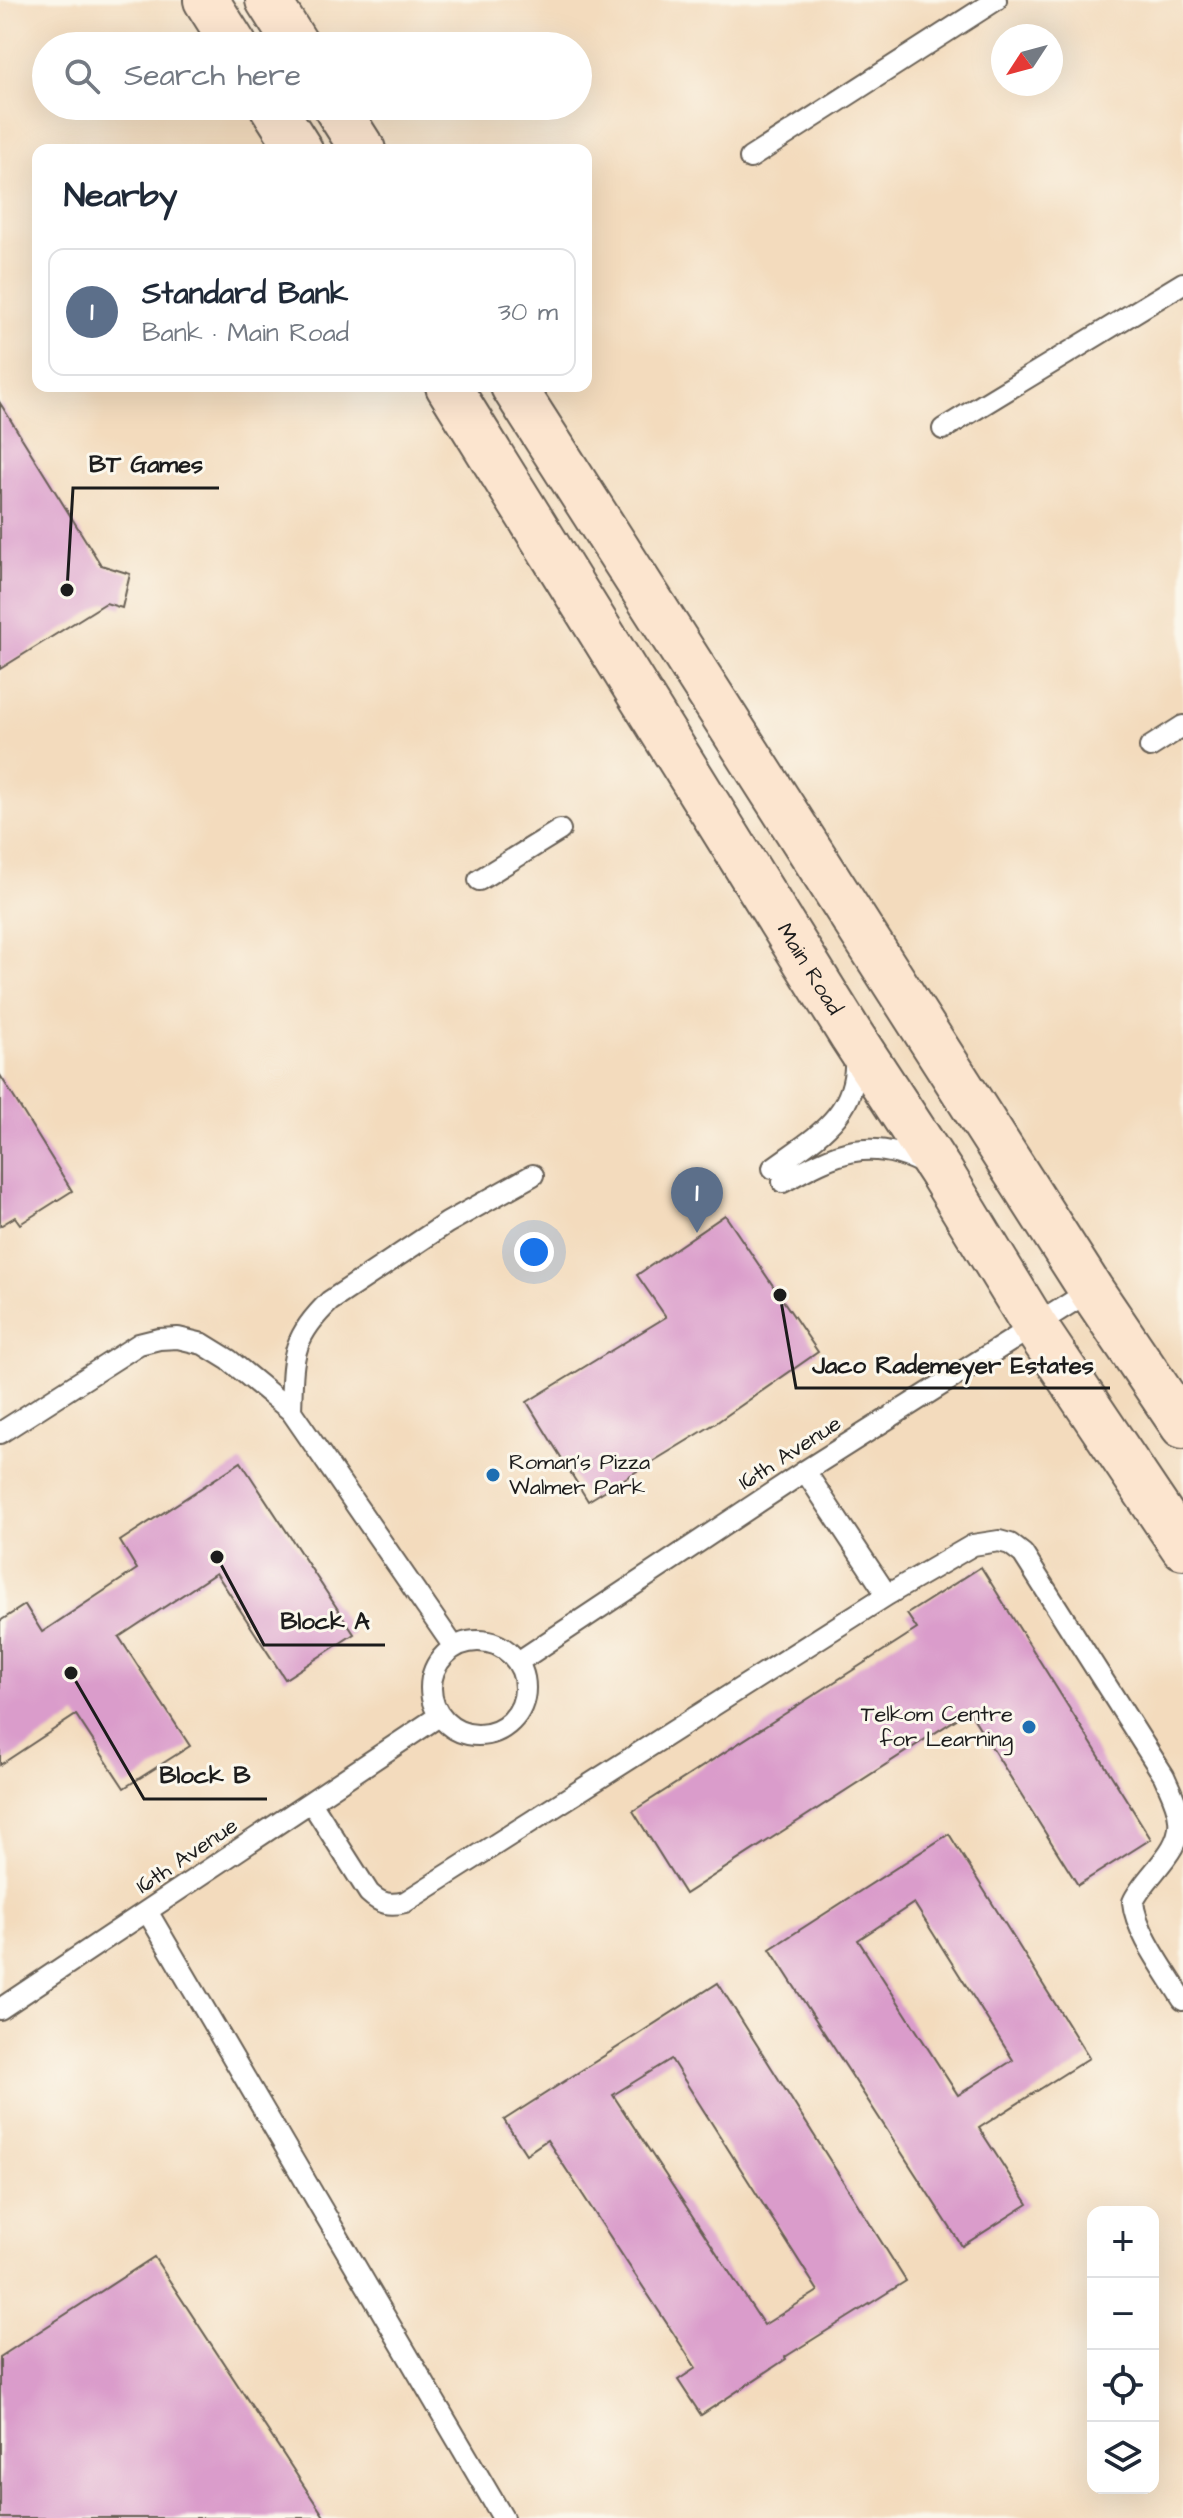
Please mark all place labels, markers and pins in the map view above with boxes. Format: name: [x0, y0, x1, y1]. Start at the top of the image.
callout: BT Games: [73, 440, 219, 488]
pin: 1: [671, 1167, 723, 1233]
callout: Jaco Rademeyer Estates: [796, 1340, 1110, 1388]
place label: Roman's Pizza Walmer Park: [509, 1447, 650, 1503]
marker: Roman's Pizza Walmer Park: [484, 1466, 502, 1484]
callout: Block A: [264, 1597, 385, 1645]
place label: Telkom Centre for Learning: [861, 1699, 1013, 1756]
marker: Telkom Centre for Learning: [1020, 1718, 1038, 1736]
callout: Block B: [144, 1751, 267, 1799]

